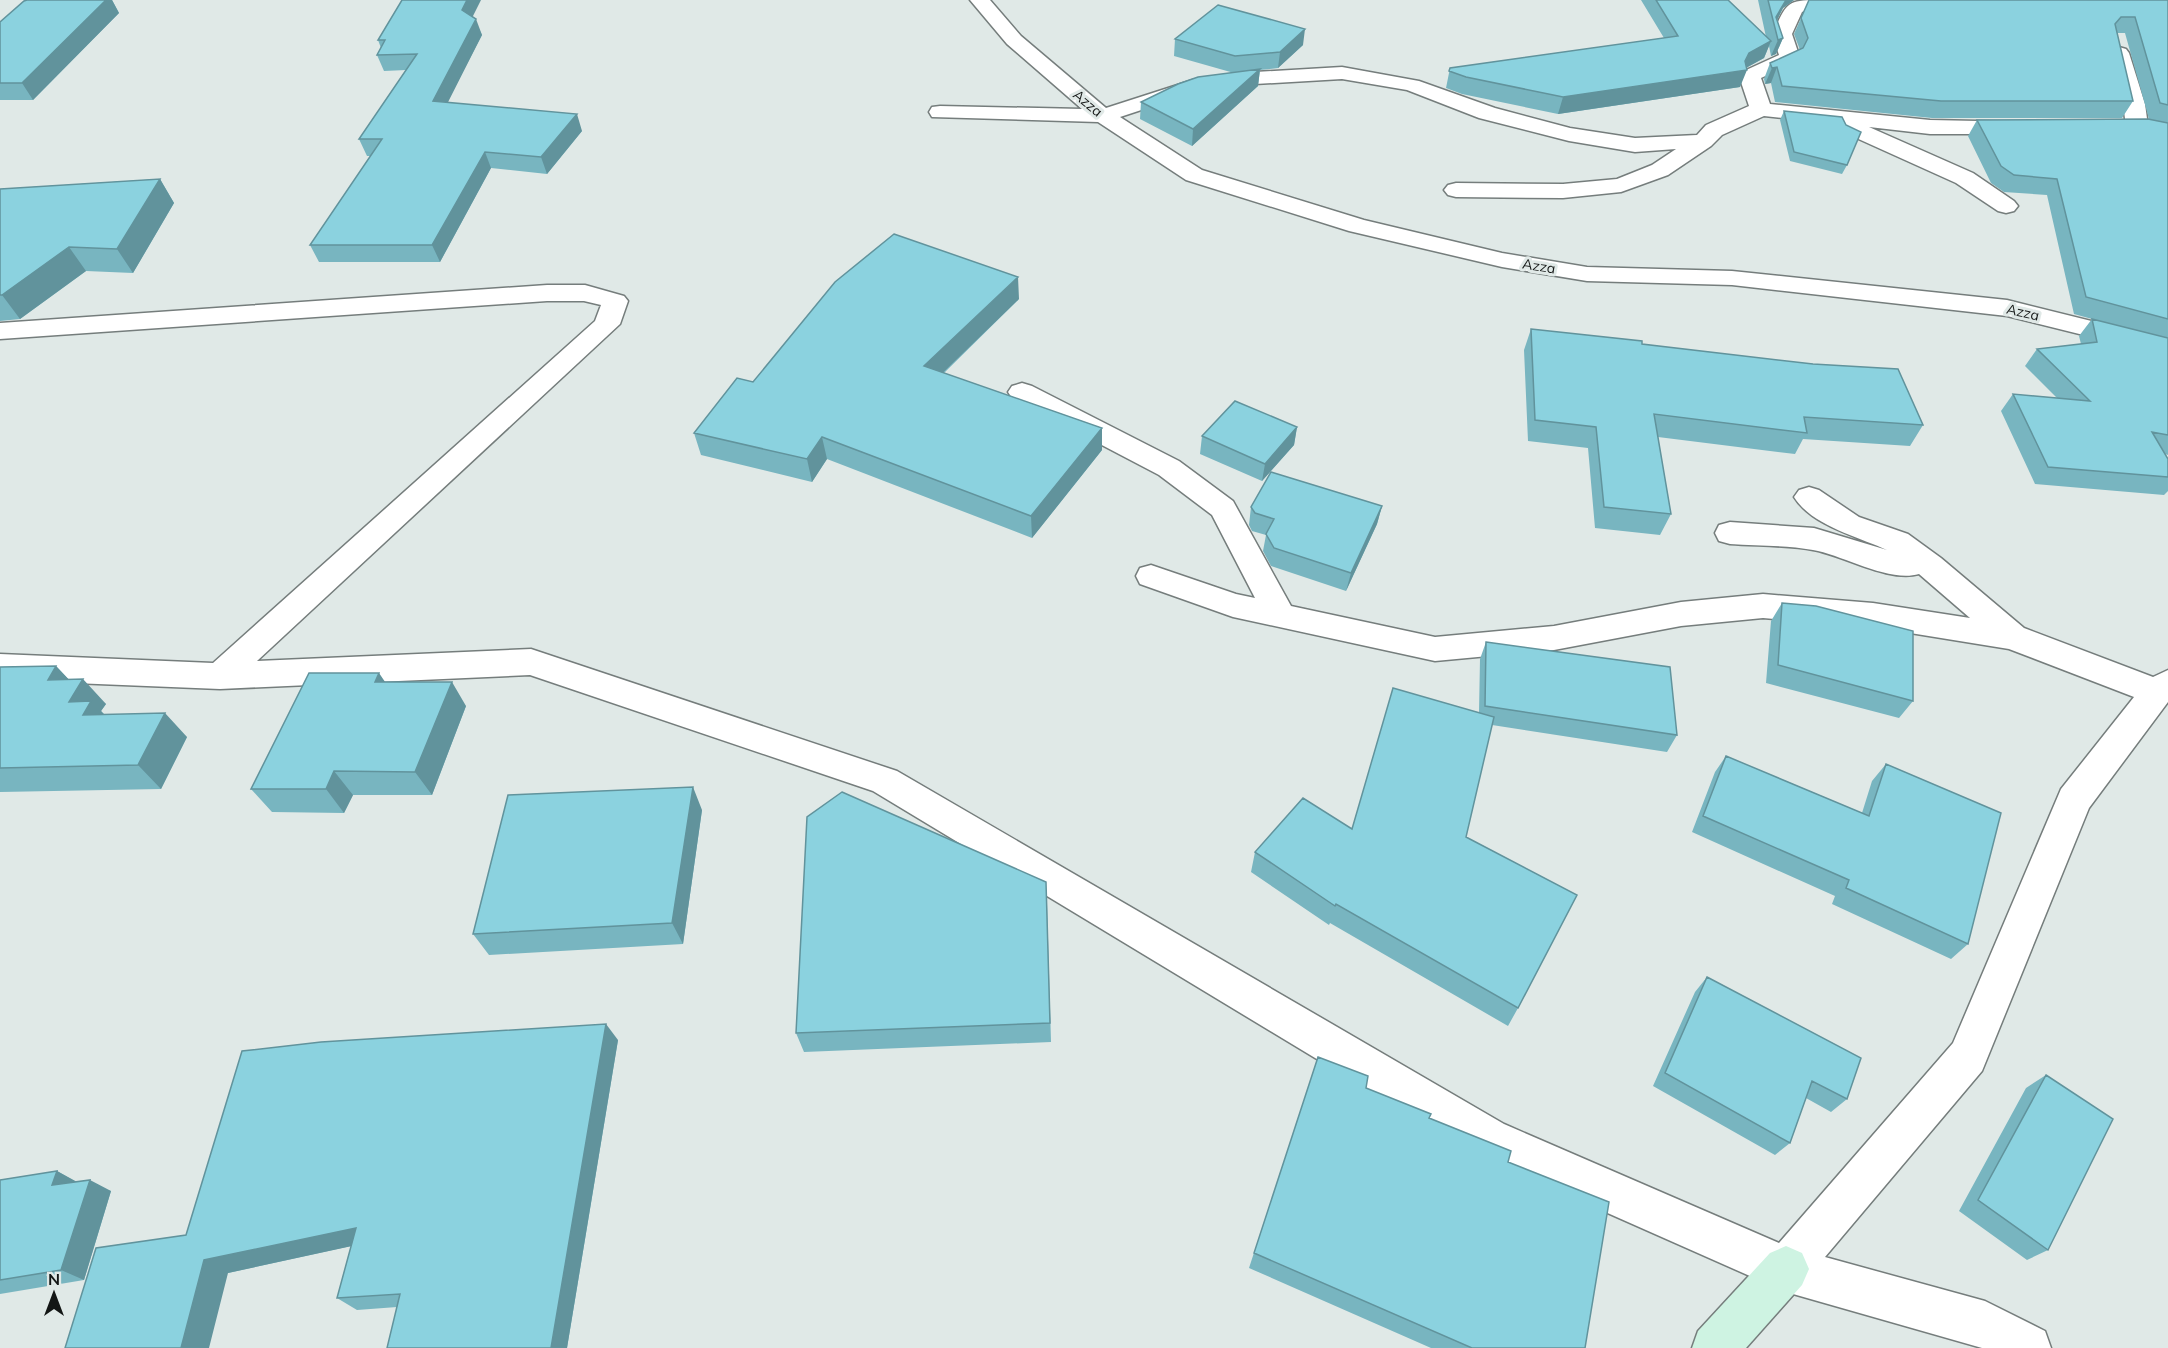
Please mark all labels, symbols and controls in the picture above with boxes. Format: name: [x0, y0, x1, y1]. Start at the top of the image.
street label: Azza: [1070, 85, 1106, 121]
street label: Azza: [1521, 255, 1557, 277]
street label: Azza: [2005, 300, 2041, 324]
north arrow: [24, 1264, 84, 1324]
text: N: [48, 1269, 60, 1289]

